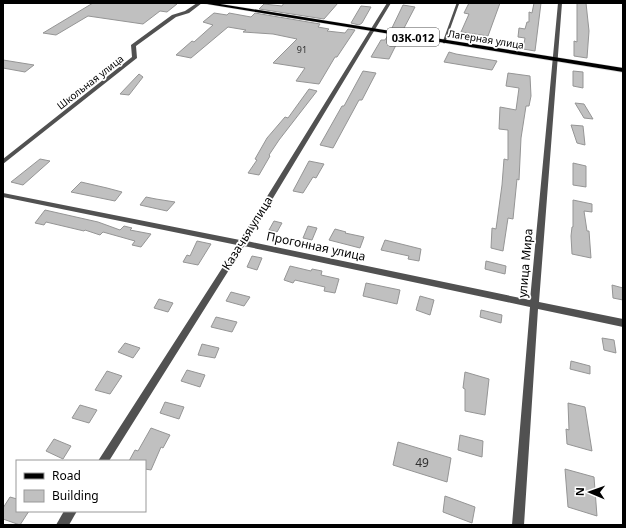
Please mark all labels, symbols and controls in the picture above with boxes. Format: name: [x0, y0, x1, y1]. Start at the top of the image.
street label: Лагерная улица: [447, 26, 525, 52]
road number: 03К-012: [387, 28, 439, 46]
house number: 91: [297, 43, 307, 56]
street label: Школьная улица: [54, 52, 126, 112]
street label: Казачья улица: [218, 193, 276, 273]
street label: Прогонная улица: [265, 227, 367, 265]
street label: улица Мира: [514, 228, 536, 298]
house number: 49: [415, 454, 429, 471]
legend: [16, 460, 146, 512]
text: Road: [52, 467, 81, 484]
north arrow: [570, 472, 610, 512]
text: Building: [52, 487, 99, 504]
text: N: [572, 487, 587, 496]

